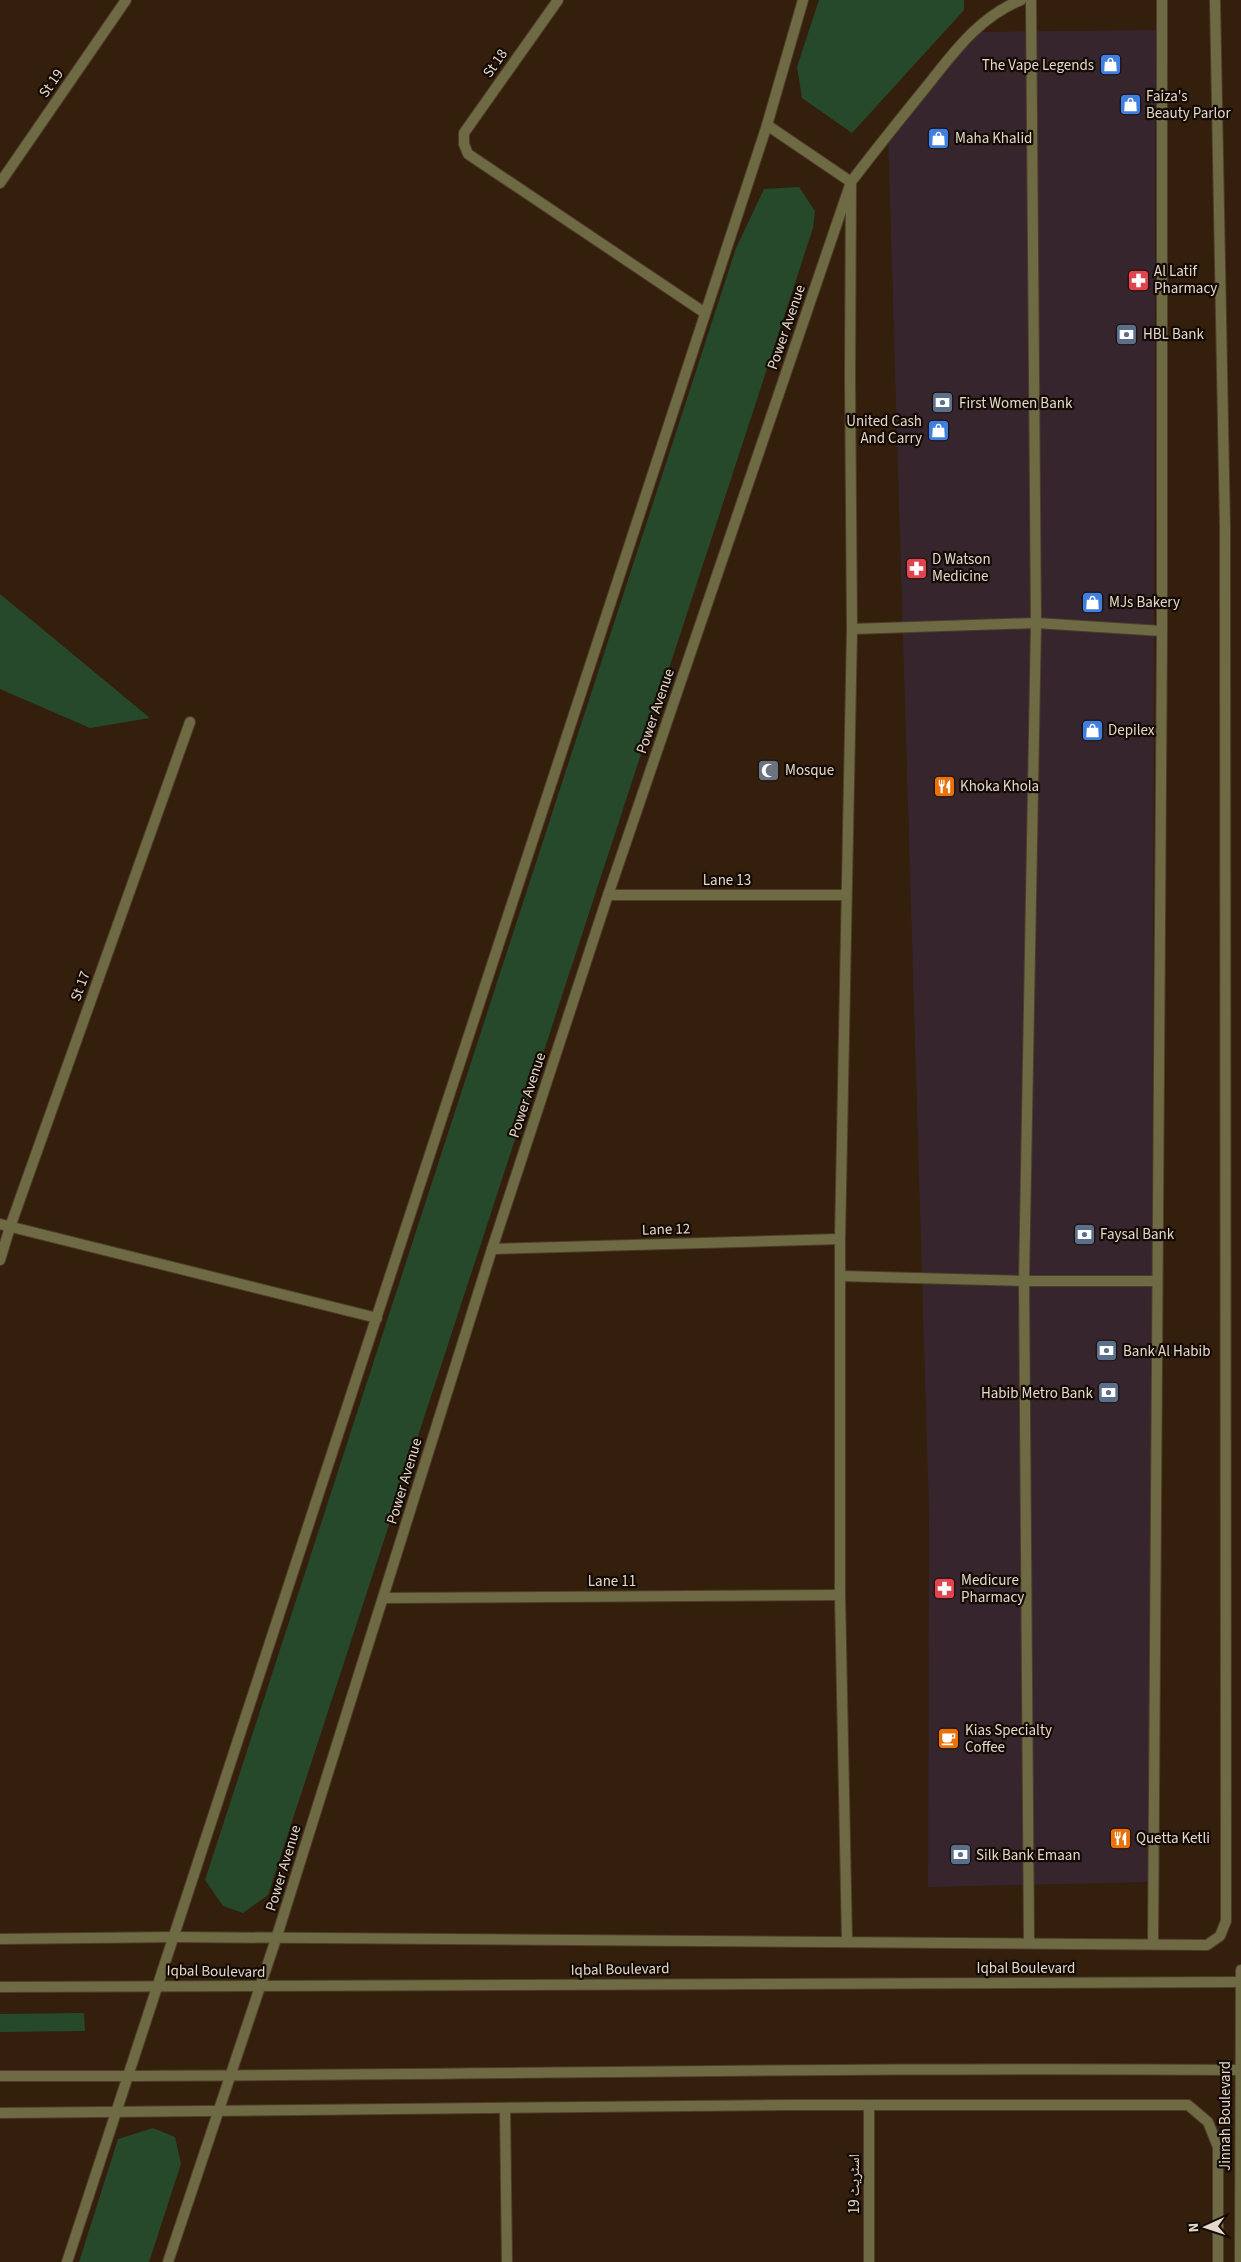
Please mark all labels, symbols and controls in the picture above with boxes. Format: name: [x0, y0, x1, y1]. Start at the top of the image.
street label: St 18: [478, 45, 513, 82]
shop icon: The Vape Legends: [1098, 53, 1122, 77]
place label: The Vape Legends: [982, 55, 1094, 76]
street label: St 19: [34, 65, 69, 102]
place label: Faiza's Beauty Parlor: [1146, 86, 1231, 124]
shop icon: Faiza's Beauty Parlor: [1118, 93, 1142, 117]
shop icon: Maha Khalid: [927, 126, 951, 150]
place label: Maha Khalid: [955, 128, 1032, 149]
place label: Al Latif Pharmacy: [1154, 261, 1217, 299]
pharmacy icon: Al Latif Pharmacy: [1126, 268, 1150, 292]
street label: Power Avenue: [762, 282, 811, 373]
bank icon: HBL Bank: [1115, 322, 1139, 346]
place label: HBL Bank: [1143, 324, 1204, 345]
bank icon: First Women Bank: [931, 391, 955, 415]
place label: First Women Bank: [959, 393, 1073, 414]
place label: United Cash And Carry: [846, 411, 922, 449]
shop icon: United Cash And Carry: [926, 418, 950, 442]
place label: D Watson Medicine: [932, 549, 991, 587]
pharmacy icon: D Watson Medicine: [904, 556, 928, 580]
shop icon: MJs Bakery: [1081, 590, 1105, 614]
place label: MJs Bakery: [1109, 592, 1180, 613]
street label: Power Avenue: [631, 666, 680, 757]
shop icon: Depilex: [1080, 718, 1104, 742]
place label: Depilex: [1108, 720, 1155, 741]
mosque icon: Mosque: [757, 758, 781, 782]
place label: Mosque: [785, 760, 834, 781]
restaurant icon: Khoka Khola: [932, 774, 956, 798]
place label: Khoka Khola: [960, 776, 1039, 797]
street label: Lane 13: [703, 870, 751, 891]
street label: St 17: [65, 968, 96, 1004]
street label: Power Avenue: [504, 1050, 551, 1141]
street label: Lane 12: [641, 1218, 691, 1241]
bank icon: Faysal Bank: [1072, 1222, 1096, 1246]
place label: Faysal Bank: [1100, 1224, 1175, 1245]
bank icon: Bank Al Habib: [1095, 1339, 1119, 1363]
place label: Bank Al Habib: [1123, 1341, 1211, 1362]
bank icon: Habib Metro Bank: [1097, 1381, 1121, 1405]
place label: Habib Metro Bank: [981, 1383, 1094, 1404]
street label: Power Avenue: [381, 1436, 428, 1527]
place label: Medicure Pharmacy: [961, 1570, 1024, 1608]
street label: Lane 11: [588, 1571, 636, 1592]
pharmacy icon: Medicure Pharmacy: [933, 1577, 957, 1601]
place label: Kias Specialty Coffee: [965, 1720, 1052, 1758]
cafe icon: Kias Specialty Coffee: [937, 1727, 961, 1751]
street label: Power Avenue: [260, 1823, 307, 1914]
restaurant icon: Quetta Ketli: [1108, 1826, 1132, 1850]
place label: Quetta Ketli: [1136, 1828, 1210, 1849]
bank icon: Silk Bank Emaan: [948, 1843, 972, 1867]
place label: Silk Bank Emaan: [976, 1845, 1081, 1866]
street label: Iqbal Boulevard: [570, 1958, 670, 1981]
street label: Iqbal Boulevard: [977, 1958, 1075, 1979]
street label: Iqbal Boulevard: [166, 1960, 266, 1983]
street label: Jinnah Boulevard: [1215, 2061, 1236, 2171]
street label: اسٹریٹ 19: [844, 2154, 865, 2214]
north arrow: [1181, 2202, 1231, 2252]
text: N: [1184, 2222, 1204, 2233]

